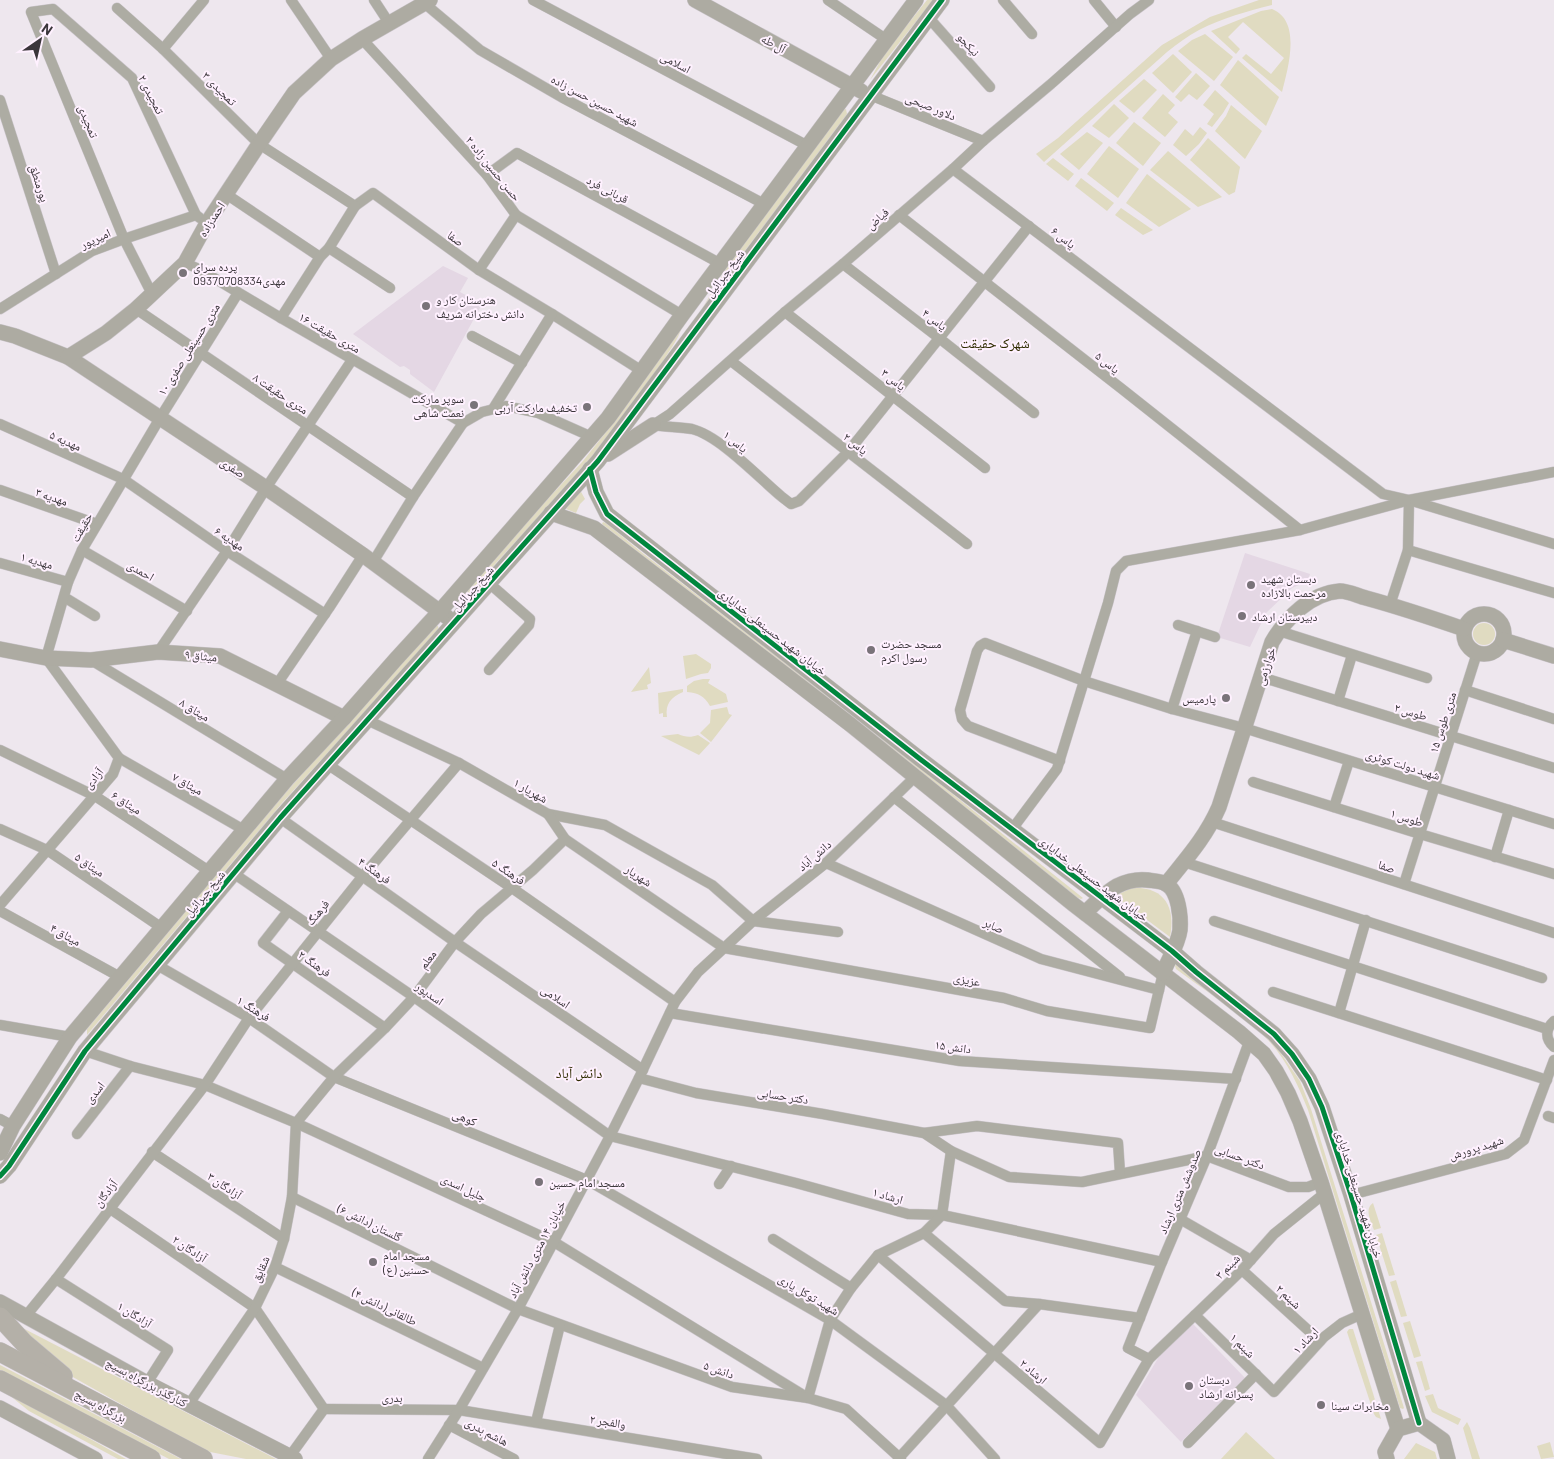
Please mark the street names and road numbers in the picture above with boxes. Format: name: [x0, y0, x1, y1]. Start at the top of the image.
street label: نیکجو: [954, 29, 983, 59]
street label: آل طه: [759, 31, 789, 57]
street label: اسلامی: [658, 48, 693, 77]
street label: تمجیدی ۳: [199, 68, 240, 109]
street label: شهید حسین حسن زاده: [549, 71, 641, 130]
street label: تمجیدی ۲: [135, 72, 168, 117]
street label: دلاور صبحی: [903, 90, 958, 124]
street label: تمجیدی: [75, 102, 102, 140]
street label: حسن حسین زاده ۲: [463, 133, 525, 204]
street label: پورمنطق: [26, 162, 53, 204]
street label: قربانی فرد: [584, 172, 631, 207]
street label: احمدزاده: [195, 199, 227, 239]
street label: فیاض: [863, 204, 892, 233]
street label: یاس ۶: [1048, 223, 1079, 252]
street label: امیرپور: [77, 225, 113, 253]
street label: صفا: [445, 227, 467, 249]
street label: شیخ جبرائیل: [702, 246, 748, 300]
street label: ۱۰ متری حسینعلی صفری: [154, 300, 223, 398]
street label: یاس ۴: [919, 305, 950, 334]
street label: ۱۶ متری حقیقت: [296, 309, 363, 356]
street label: یاس ۵: [1092, 348, 1123, 377]
street label: یاس ۳: [878, 365, 909, 394]
street label: ۸ متری حقیقت: [250, 369, 311, 418]
street label: مهدیه ۵: [48, 427, 84, 454]
street label: یاس ۱: [720, 427, 751, 456]
street label: یاس ۲: [840, 429, 871, 458]
street label: صفری: [218, 454, 248, 481]
street label: مهدیه ۳: [34, 484, 70, 509]
street label: حقیقت: [67, 510, 96, 545]
street label: مهدیه ۶: [212, 523, 248, 554]
street label: مهدیه ۱: [19, 549, 55, 572]
street label: احمدی: [125, 557, 157, 584]
street label: شیخ جبرائیل: [448, 562, 497, 614]
street label: خیابان شهید حسینعلی خدایاری: [715, 585, 830, 679]
street label: خوارزمی: [1252, 645, 1279, 687]
street label: میثاق ۹: [184, 646, 218, 665]
street label: ۱۵ متری طوس: [1426, 690, 1459, 755]
street label: میثاق ۸: [177, 695, 213, 724]
street label: طوس ۲: [1393, 699, 1429, 724]
street label: شهید دولت کوثری: [1364, 746, 1442, 783]
street label: آزادی: [80, 764, 107, 792]
street label: میثاق ۷: [170, 769, 206, 798]
street label: شهریار ۱: [511, 775, 551, 806]
street label: میثاق ۶: [109, 787, 145, 818]
street label: طوس ۱: [1389, 805, 1425, 830]
street label: خیابان شهید حسینعلی خدایاری: [1036, 832, 1152, 925]
street label: دانش آباد: [794, 837, 835, 874]
street label: میثاق ۵: [72, 849, 107, 880]
street label: فرهنگ ۴: [356, 854, 394, 886]
street label: فرهنگ ۵: [490, 855, 528, 887]
street label: صفا: [1377, 857, 1397, 875]
street label: شهریار: [622, 860, 655, 890]
street label: شیخ جبرائیل: [181, 867, 229, 920]
street label: فرهنگ: [302, 896, 332, 928]
street label: صابر: [980, 914, 1006, 937]
street label: میثاق ۴: [48, 920, 84, 949]
street label: فرهنگ ۲: [296, 947, 334, 979]
street label: معلم: [415, 947, 440, 972]
street label: عزیزی: [952, 970, 982, 989]
street label: اسدپور: [412, 978, 447, 1009]
street label: اسلامی: [538, 981, 573, 1012]
street label: فرهنگ ۱: [235, 992, 273, 1024]
street label: دانش ۱۵: [934, 1037, 972, 1056]
street label: اسدی: [81, 1078, 108, 1106]
street label: دکتر حسابی: [756, 1084, 810, 1107]
street label: کوهی: [450, 1106, 479, 1129]
street label: خیابان شهید حسینعلی خدایاری: [1333, 1128, 1386, 1260]
street label: شهید پرورش: [1447, 1132, 1505, 1163]
street label: دکتر حسابی: [1213, 1141, 1267, 1173]
street label: صدوشش متری ارشاد: [1155, 1146, 1204, 1236]
street label: آزادگان ۳: [205, 1169, 246, 1203]
street label: جلیل اسدی: [439, 1170, 489, 1205]
street label: آزادگان: [90, 1176, 121, 1210]
street label: ارشاد ۱: [871, 1184, 905, 1206]
street label: خیابان ۱۴ متری دانش آباد: [504, 1198, 569, 1301]
street label: گلستان (دانش ۶): [334, 1200, 405, 1245]
street label: آزادگان ۲: [170, 1232, 211, 1266]
street label: شبنم ۳: [1212, 1251, 1244, 1283]
street label: شقایق: [248, 1254, 273, 1285]
street label: شهید توکل یاری: [776, 1270, 842, 1319]
street label: شبنم ۲: [1272, 1281, 1304, 1313]
street label: طالقانی(دانش ۴): [349, 1284, 420, 1329]
street label: آزادگان ۱: [115, 1298, 156, 1331]
street label: ارشاد ۱: [1289, 1324, 1321, 1356]
street label: شبنم ۱: [1226, 1330, 1258, 1362]
street label: کنارگذر بزرگراه بسیج: [103, 1355, 190, 1411]
street label: ارشاد ۲: [1018, 1356, 1051, 1386]
street label: دانش ۵: [702, 1357, 736, 1382]
street label: بزرگراه بسیج: [72, 1386, 129, 1426]
street label: بدری: [381, 1390, 403, 1405]
street label: والفجر ۲: [589, 1411, 627, 1432]
street label: هاشم بدری: [462, 1414, 511, 1450]

